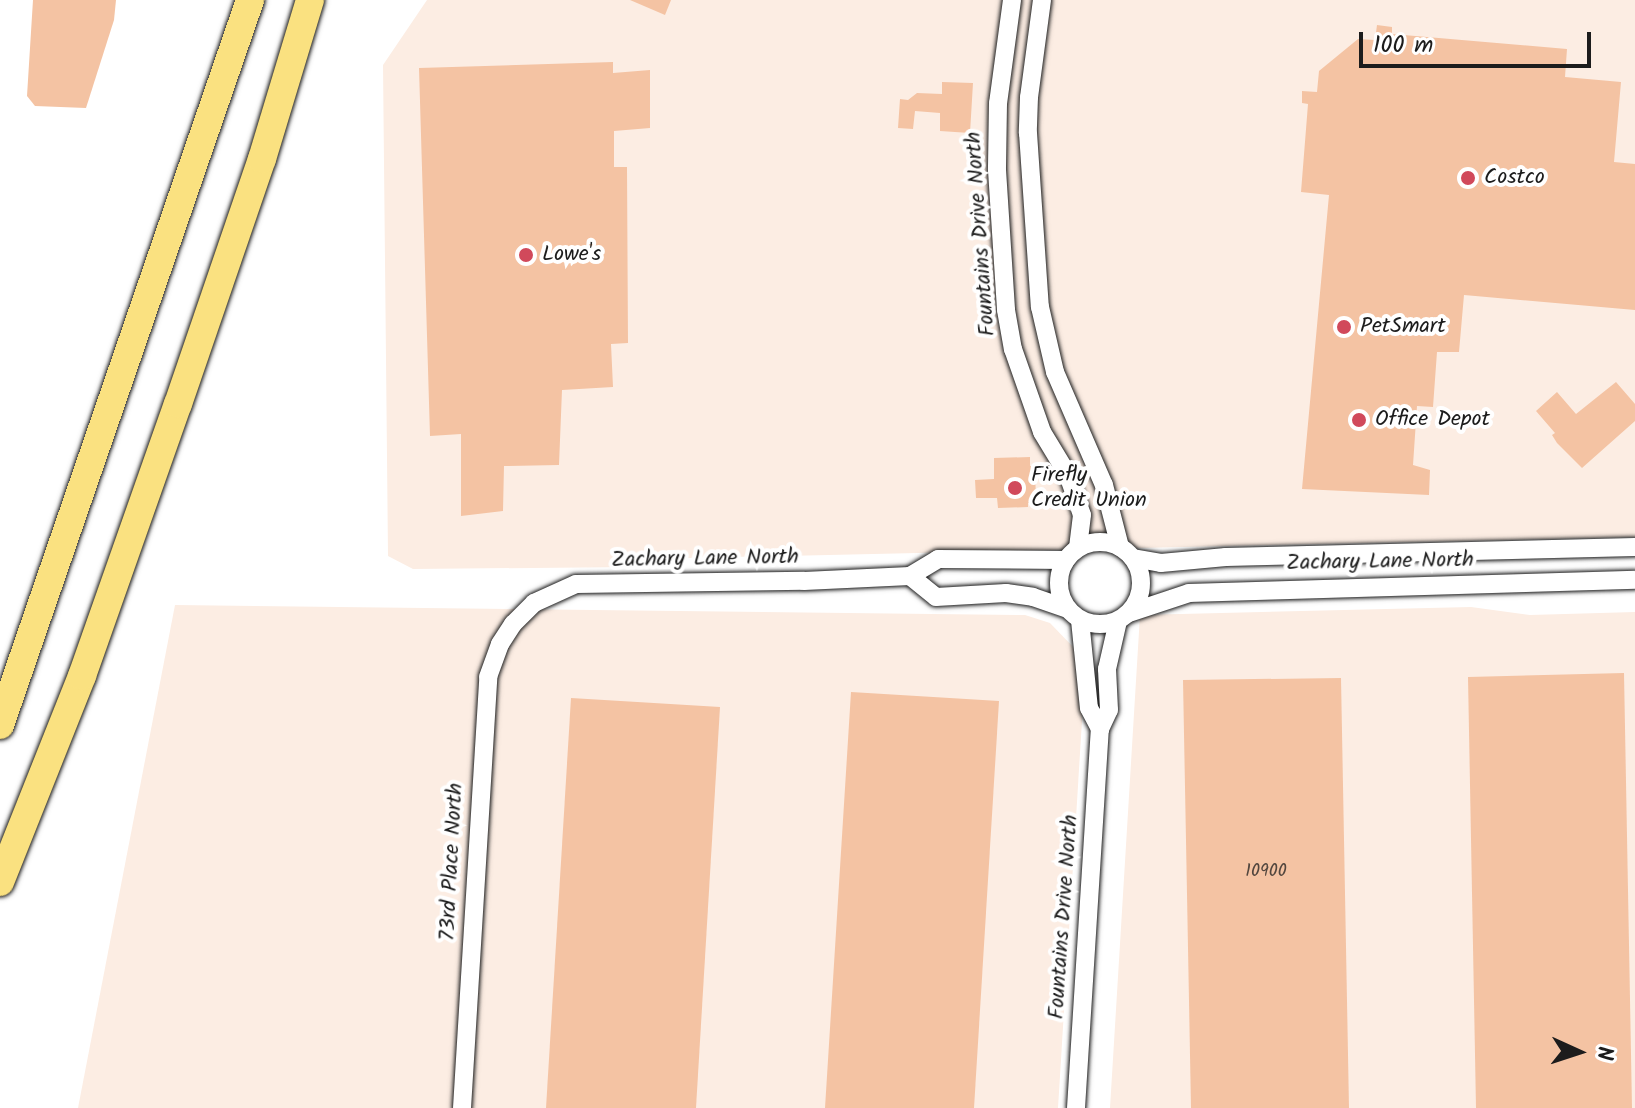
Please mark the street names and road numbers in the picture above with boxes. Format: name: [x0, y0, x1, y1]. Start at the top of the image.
street label: Fountains Drive North: [961, 131, 1001, 337]
street label: Zachary Lane North: [611, 544, 799, 574]
street label: Zachary Lane North: [1286, 547, 1474, 577]
street label: 73rd Place North: [435, 782, 469, 942]
street label: Fountains Drive North: [1044, 814, 1084, 1020]

